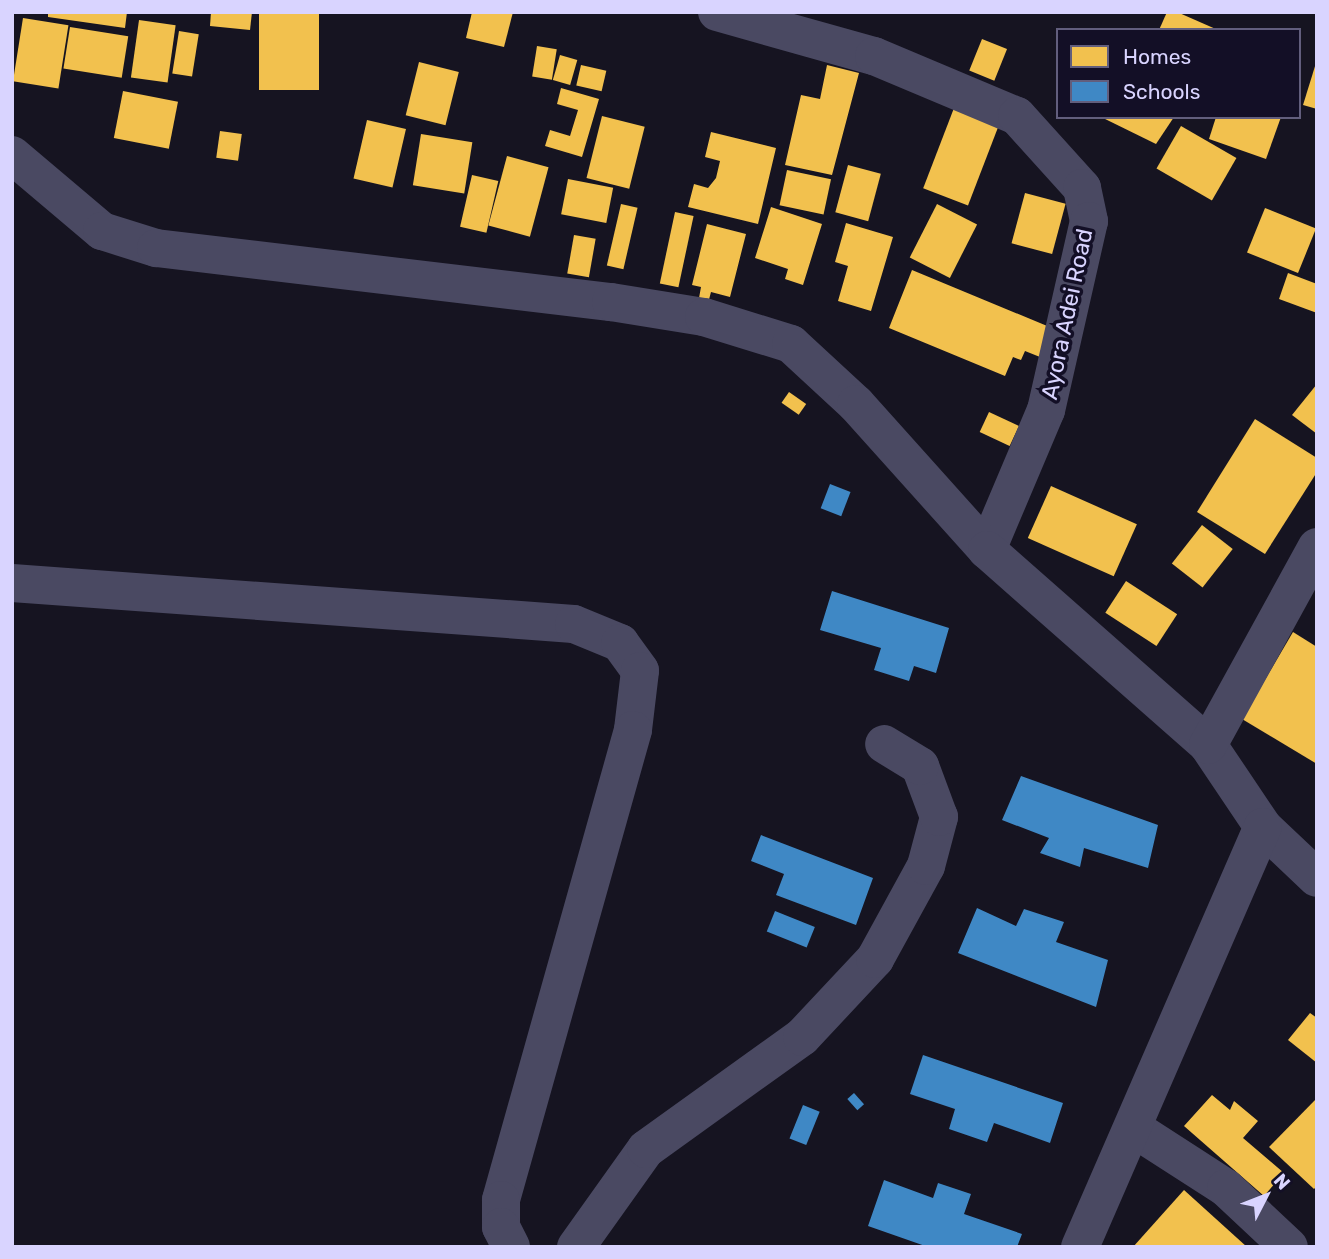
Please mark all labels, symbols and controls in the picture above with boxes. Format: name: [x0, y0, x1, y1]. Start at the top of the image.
legend: [1056, 28, 1301, 119]
text: Homes: [1123, 44, 1191, 69]
text: Schools: [1123, 79, 1200, 104]
street label: Ayora Adei Road: [1035, 226, 1099, 402]
north arrow: [1231, 1161, 1301, 1231]
text: N: [1269, 1169, 1295, 1194]

